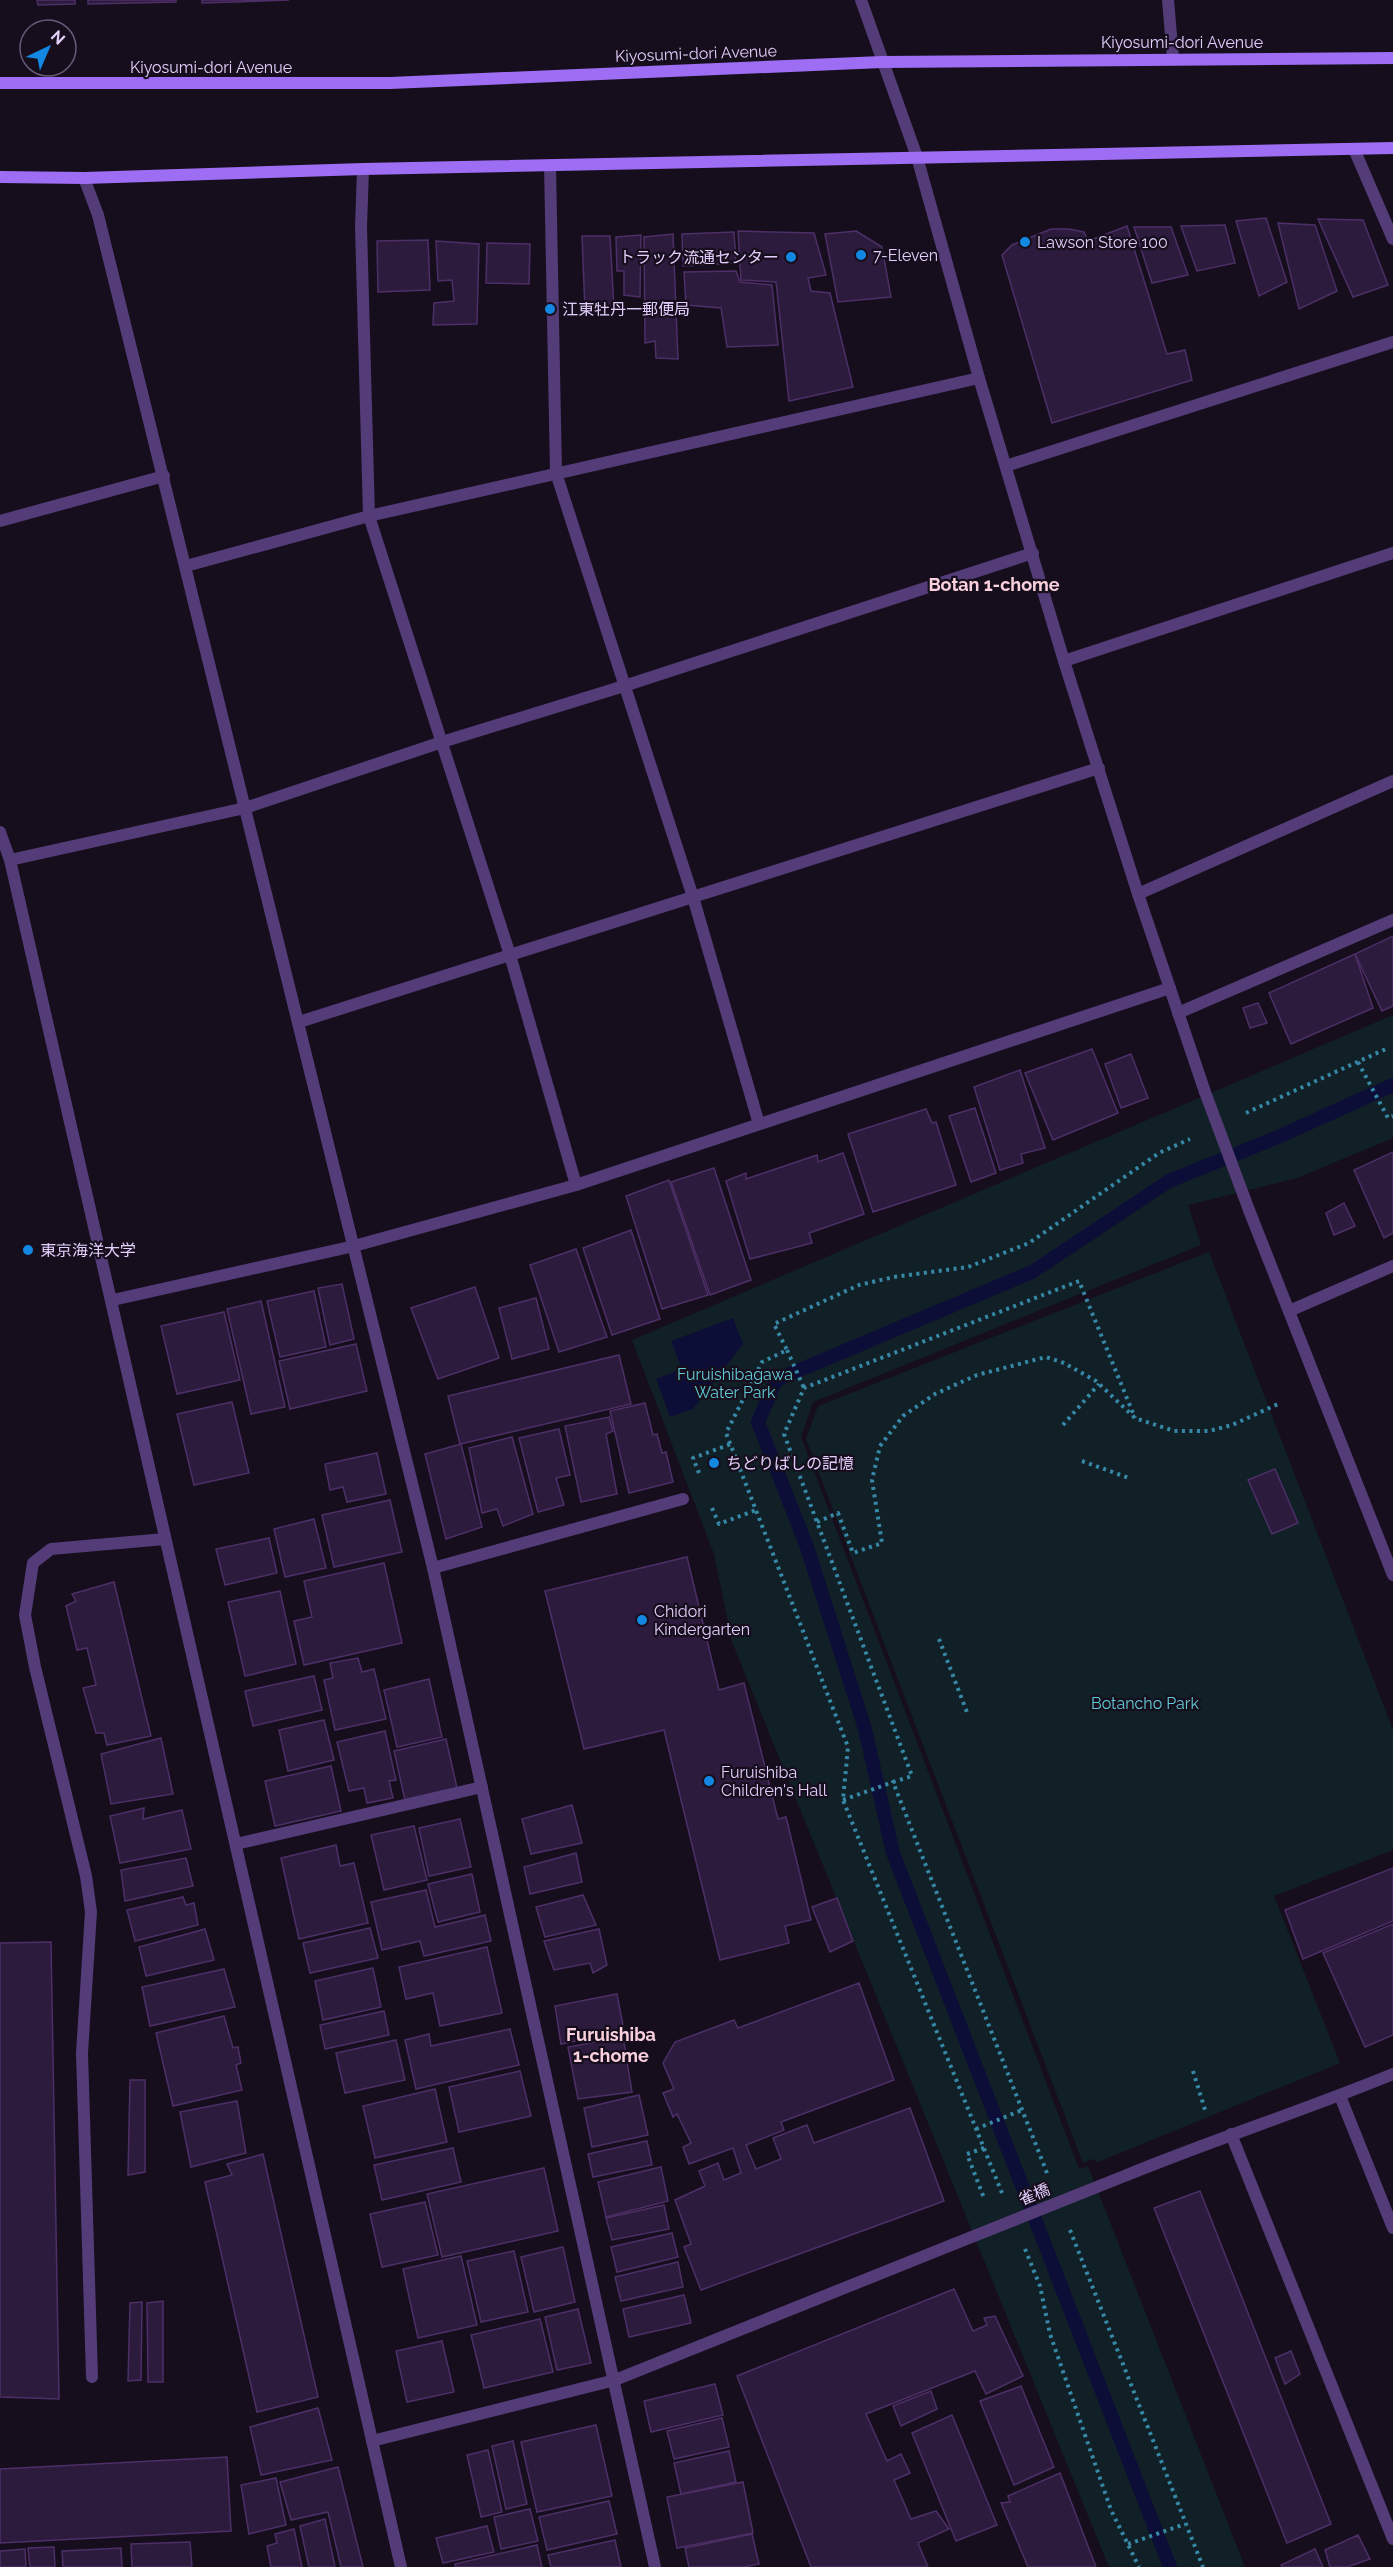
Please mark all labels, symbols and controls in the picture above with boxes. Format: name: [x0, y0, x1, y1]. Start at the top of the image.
north arrow: [18, 18, 78, 78]
text: N: [47, 26, 69, 49]
street label: Kiyosumi-dori Avenue: [1101, 33, 1263, 52]
street label: Kiyosumi-dori Avenue: [615, 41, 777, 66]
street label: Kiyosumi-dori Avenue: [130, 58, 292, 77]
place label: Lawson Store 100: [1037, 233, 1168, 252]
marker: Lawson Store 100: [1018, 235, 1032, 249]
place label: 7-Eleven: [873, 246, 938, 265]
place label: トラック流通センター: [619, 248, 779, 267]
marker: 7-Eleven: [854, 248, 868, 262]
marker: トラック流通センター: [784, 250, 798, 264]
place label: 江東牡丹一郵便局: [562, 300, 690, 319]
marker: 江東牡丹一郵便局: [543, 302, 557, 316]
district label: Botan 1-chome: [928, 574, 1060, 595]
place label: 東京海洋大学: [40, 1241, 136, 1260]
marker: 東京海洋大学: [21, 1243, 35, 1257]
park label: Furuishibagawa Water Park: [677, 1365, 793, 1402]
place label: ちどりばしの記憶: [726, 1454, 854, 1473]
marker: ちどりばしの記憶: [707, 1456, 721, 1470]
place label: Chidori Kindergarten: [654, 1602, 750, 1639]
marker: Chidori Kindergarten: [635, 1613, 649, 1627]
park label: Botancho Park: [1091, 1694, 1199, 1713]
place label: Furuishiba Children's Hall: [721, 1763, 828, 1800]
marker: Furuishiba Children's Hall: [702, 1774, 716, 1788]
district label: Furuishiba 1-chome: [566, 2024, 656, 2066]
street label: 雀橋: [1016, 2180, 1053, 2209]

